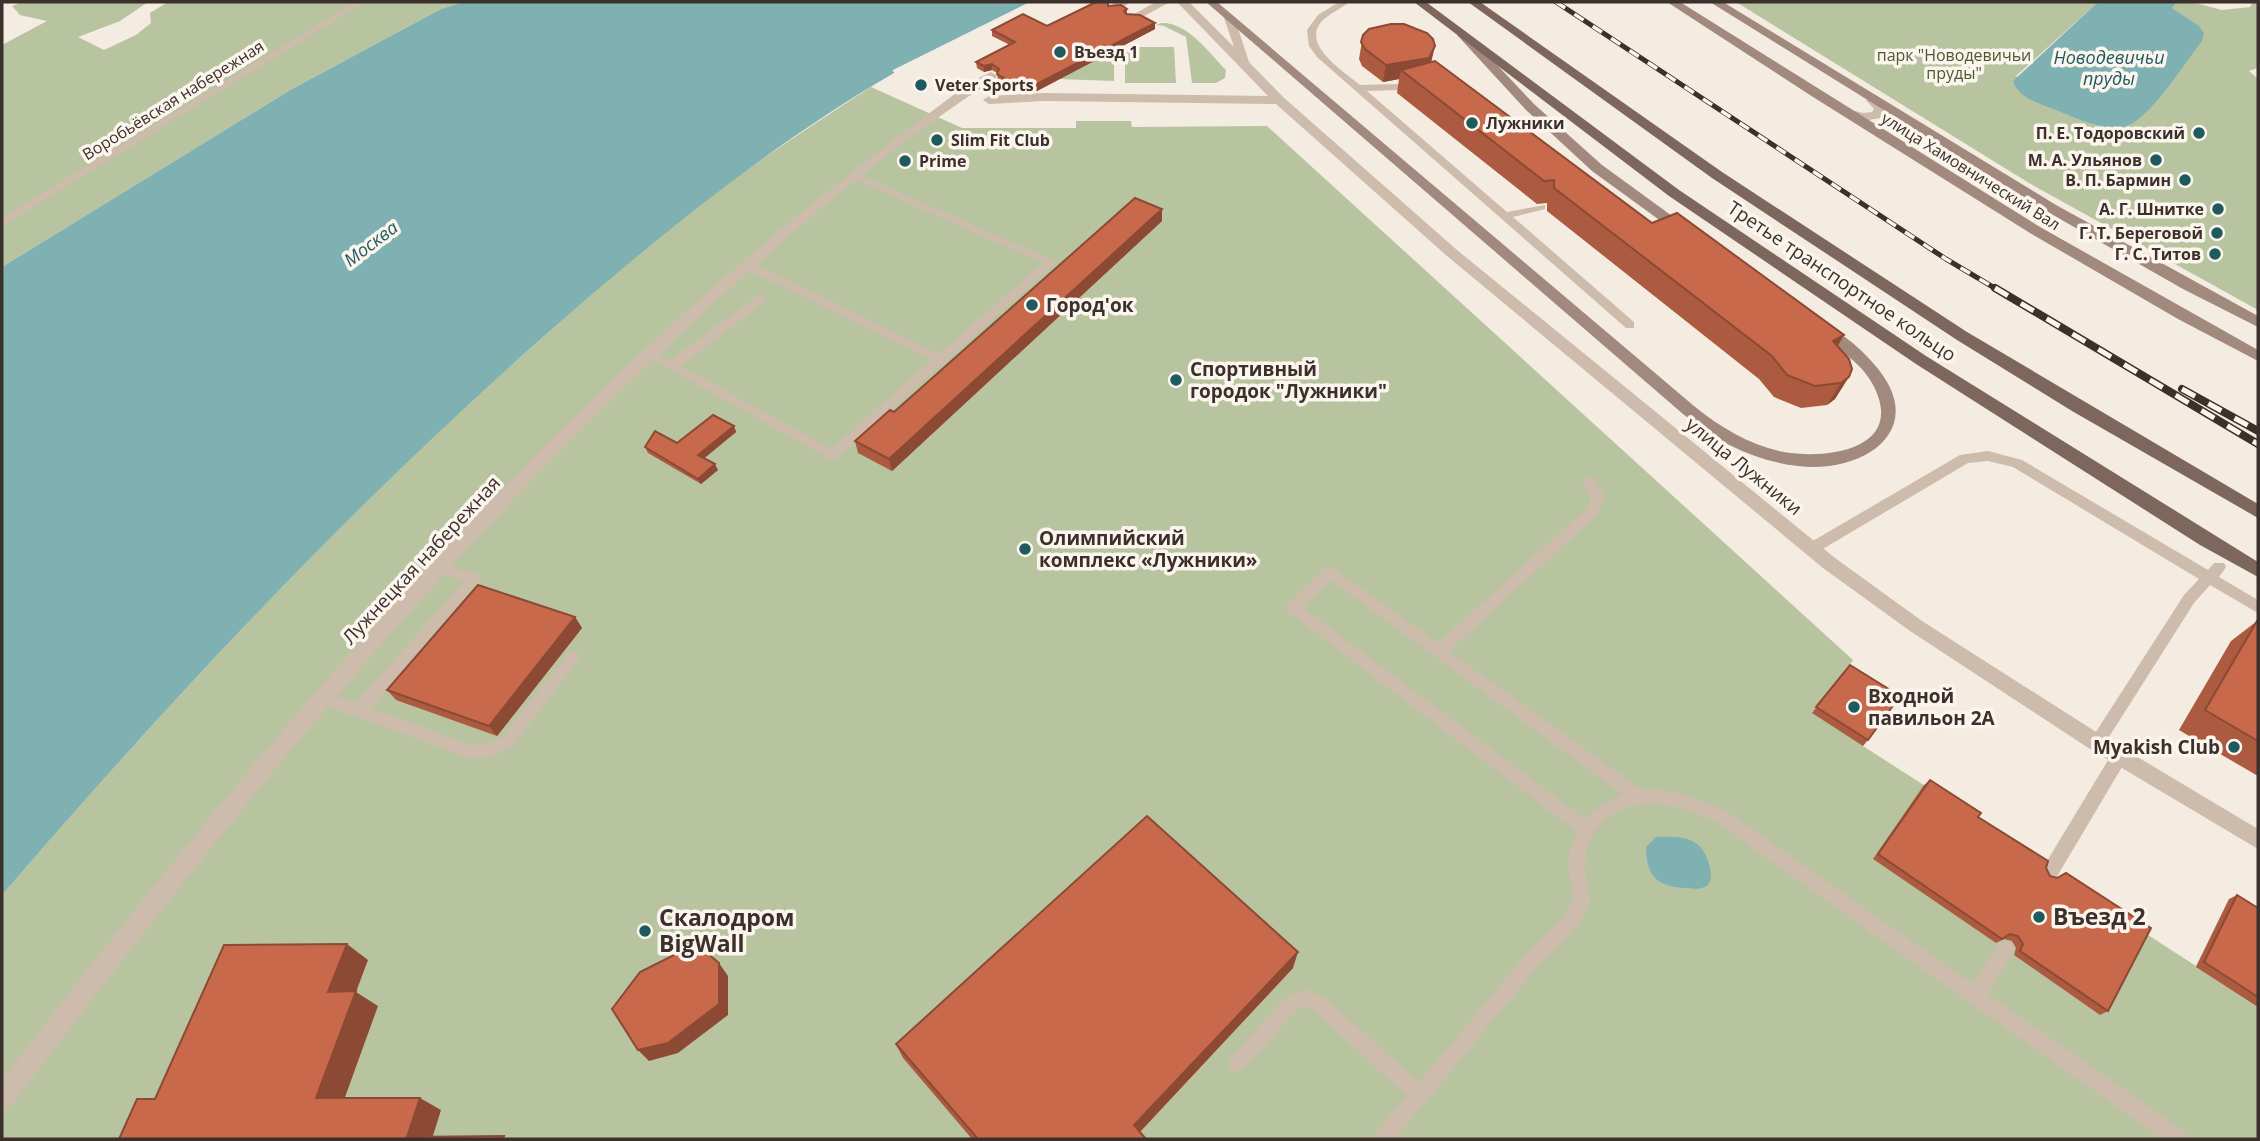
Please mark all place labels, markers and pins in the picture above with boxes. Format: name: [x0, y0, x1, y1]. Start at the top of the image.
place label: Въезд 1: [1074, 41, 1138, 63]
marker: Въезд 1: [1052, 44, 1068, 60]
place label: Veter Sports: [935, 74, 1034, 96]
marker: Veter Sports: [913, 77, 929, 93]
place label: Лужники: [1486, 112, 1565, 134]
marker: Лужники: [1464, 115, 1480, 131]
place label: П. Е. Тодоровский: [2036, 122, 2185, 144]
marker: П. Е. Тодоровский: [2191, 125, 2207, 141]
place label: Slim Fit Club: [951, 129, 1050, 151]
marker: Slim Fit Club: [929, 132, 945, 148]
place label: М. А. Ульянов: [2028, 149, 2142, 171]
place label: Prime: [919, 150, 966, 172]
marker: М. А. Ульянов: [2148, 152, 2164, 168]
marker: Prime: [897, 153, 913, 169]
place label: В. П. Бармин: [2065, 169, 2171, 191]
marker: В. П. Бармин: [2177, 172, 2193, 188]
place label: А. Г. Шнитке: [2099, 198, 2204, 220]
marker: А. Г. Шнитке: [2210, 201, 2226, 217]
place label: Г. Т. Береговой: [2079, 222, 2203, 244]
marker: Г. Т. Береговой: [2209, 225, 2225, 241]
place label: Г. С. Титов: [2115, 243, 2201, 265]
marker: Г. С. Титов: [2207, 246, 2223, 262]
place label: Город'ок: [1046, 292, 1134, 318]
marker: Город'ок: [1024, 297, 1040, 313]
place label: Спортивный городок "Лужники": [1190, 356, 1387, 404]
marker: Спортивный городок "Лужники": [1168, 372, 1184, 388]
place label: Олимпийский комплекс «Лужники»: [1039, 525, 1258, 573]
marker: Олимпийский комплекс «Лужники»: [1017, 541, 1033, 557]
place label: Входной павильон 2A: [1868, 683, 1996, 731]
marker: Входной павильон 2A: [1846, 699, 1862, 715]
place label: Myakish Club: [2093, 734, 2220, 760]
marker: Myakish Club: [2226, 739, 2242, 755]
place label: Въезд 2: [2053, 900, 2146, 932]
place label: Скалодром BigWall: [659, 901, 794, 959]
marker: Въезд 2: [2031, 909, 2047, 925]
marker: Скалодром BigWall: [637, 923, 653, 939]

